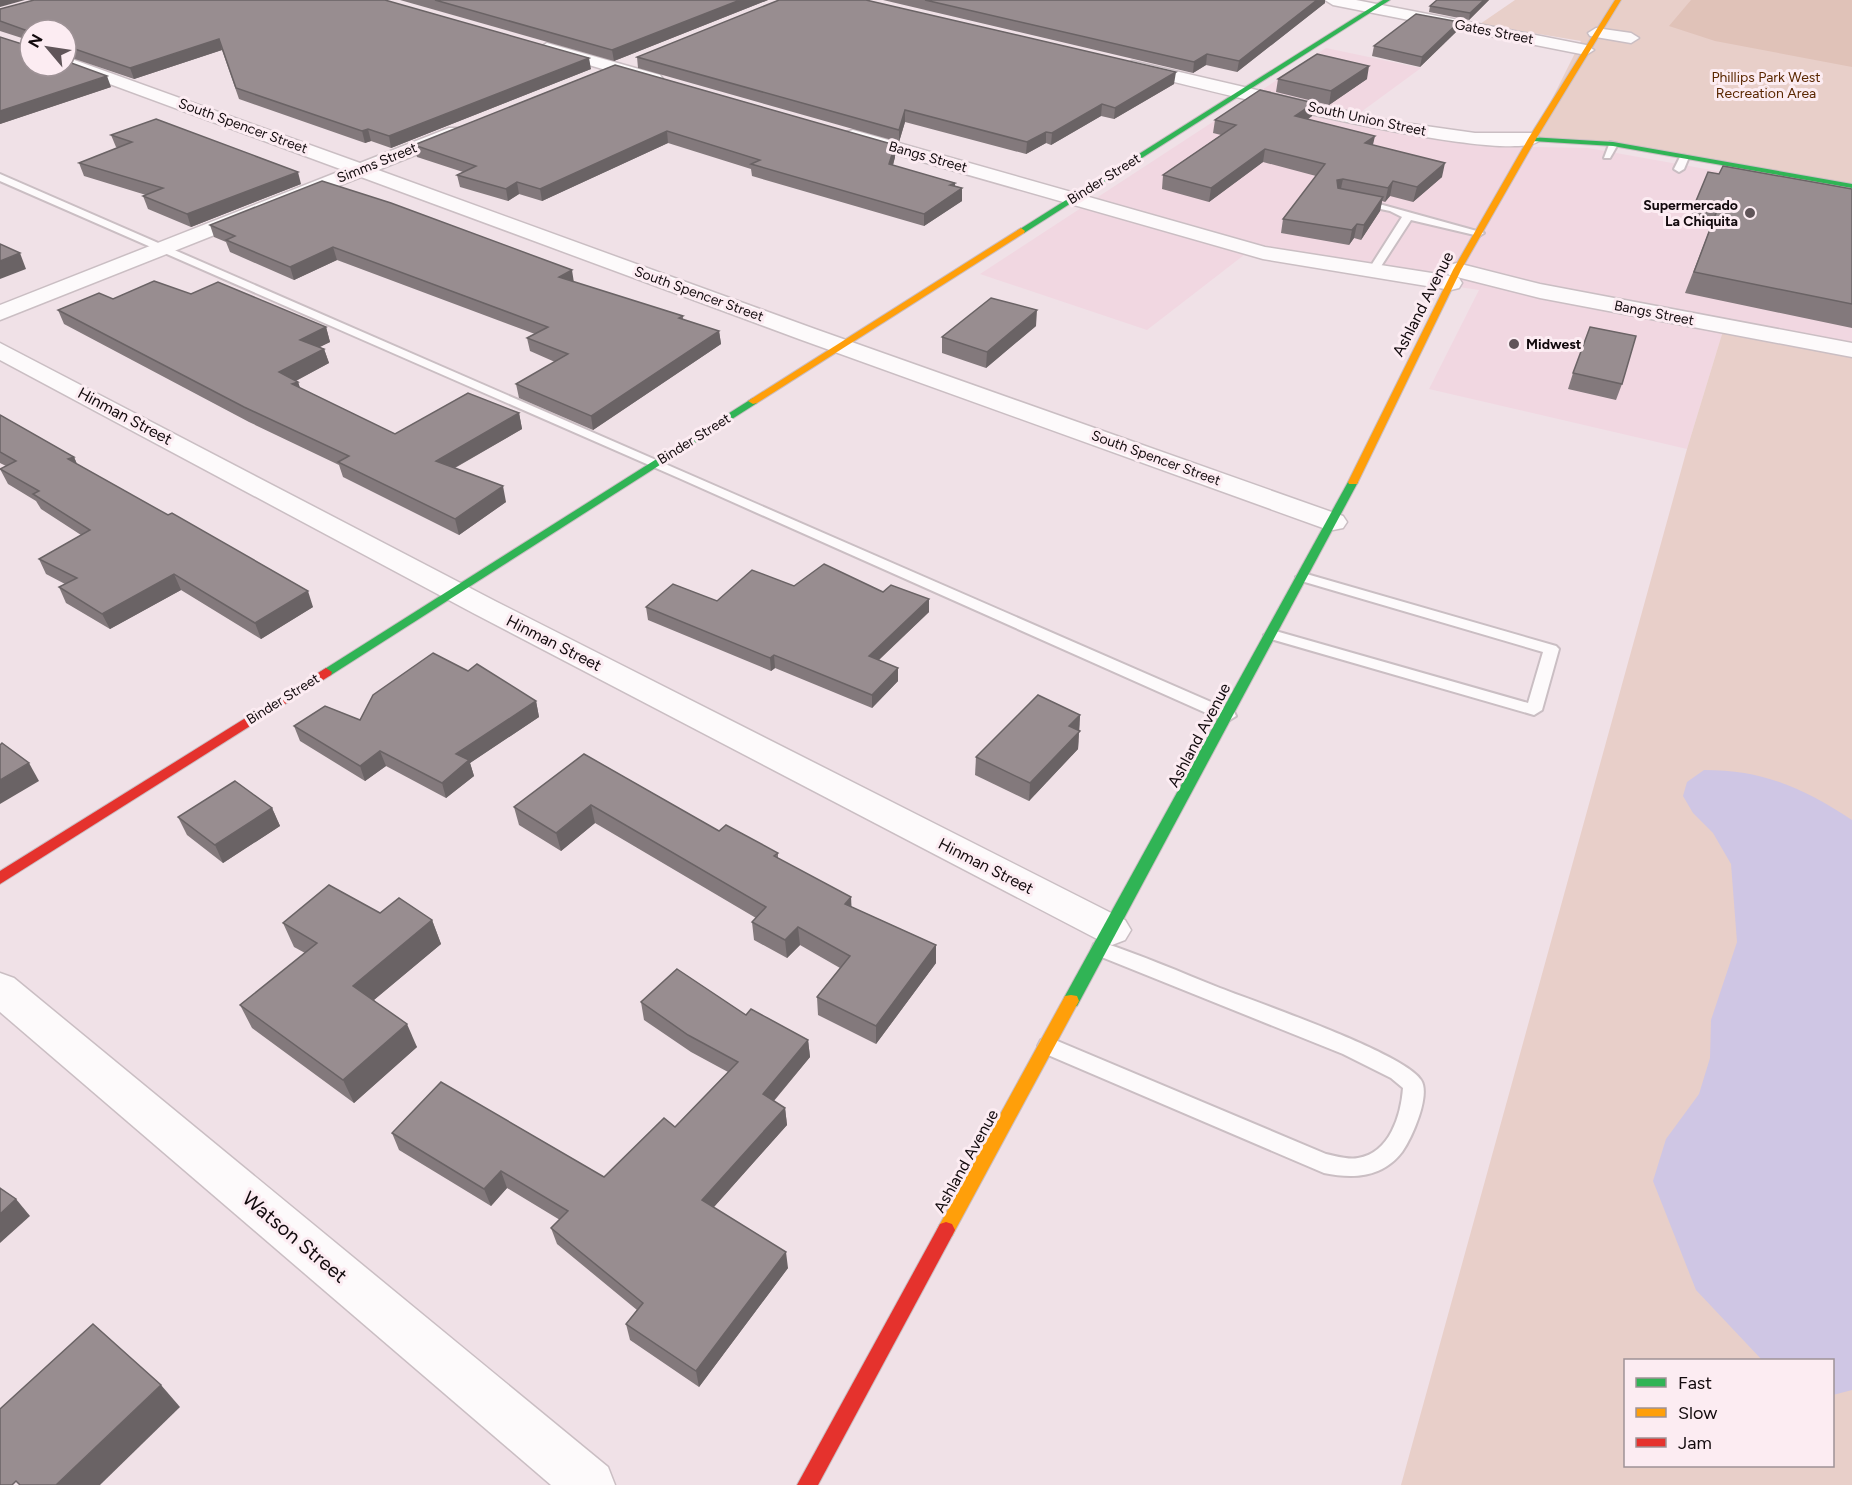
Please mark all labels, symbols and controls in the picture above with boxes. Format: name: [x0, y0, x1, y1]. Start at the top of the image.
street label: Gates Street: [1453, 16, 1535, 48]
north arrow: [18, 18, 78, 78]
text: N: [24, 31, 47, 51]
park label: Phillips Park West Recreation Area: [1711, 69, 1821, 102]
street label: South Spencer Street: [176, 95, 310, 157]
street label: South Union Street: [1306, 98, 1428, 140]
street label: Bangs Street: [887, 138, 969, 176]
street label: Simms Street: [334, 139, 420, 187]
street label: Binder Street: [1064, 150, 1144, 208]
place label: Supermercado La Chiquita: [1643, 197, 1738, 230]
marker: Supermercado La Chiquita: [1743, 206, 1757, 220]
street label: Ashland Avenue: [1388, 248, 1458, 360]
street label: South Spencer Street: [632, 263, 766, 325]
street label: Bangs Street: [1613, 297, 1695, 329]
place label: Midwest: [1526, 336, 1582, 353]
marker: Midwest: [1507, 337, 1521, 351]
street label: Hinman Street: [75, 383, 175, 449]
street label: Binder Street: [654, 410, 734, 468]
street label: South Spencer Street: [1089, 427, 1223, 489]
street label: Hinman Street: [503, 611, 605, 675]
street label: Binder Street: [243, 670, 323, 728]
street label: Ashland Avenue: [1164, 679, 1235, 790]
street label: Hinman Street: [935, 834, 1037, 898]
street label: Ashland Avenue: [930, 1106, 1002, 1216]
street label: Watson Street: [238, 1186, 352, 1288]
legend: [1624, 1359, 1834, 1467]
text: Fast: [1678, 1372, 1712, 1394]
text: Slow: [1678, 1402, 1717, 1424]
text: Jam: [1678, 1432, 1712, 1454]

